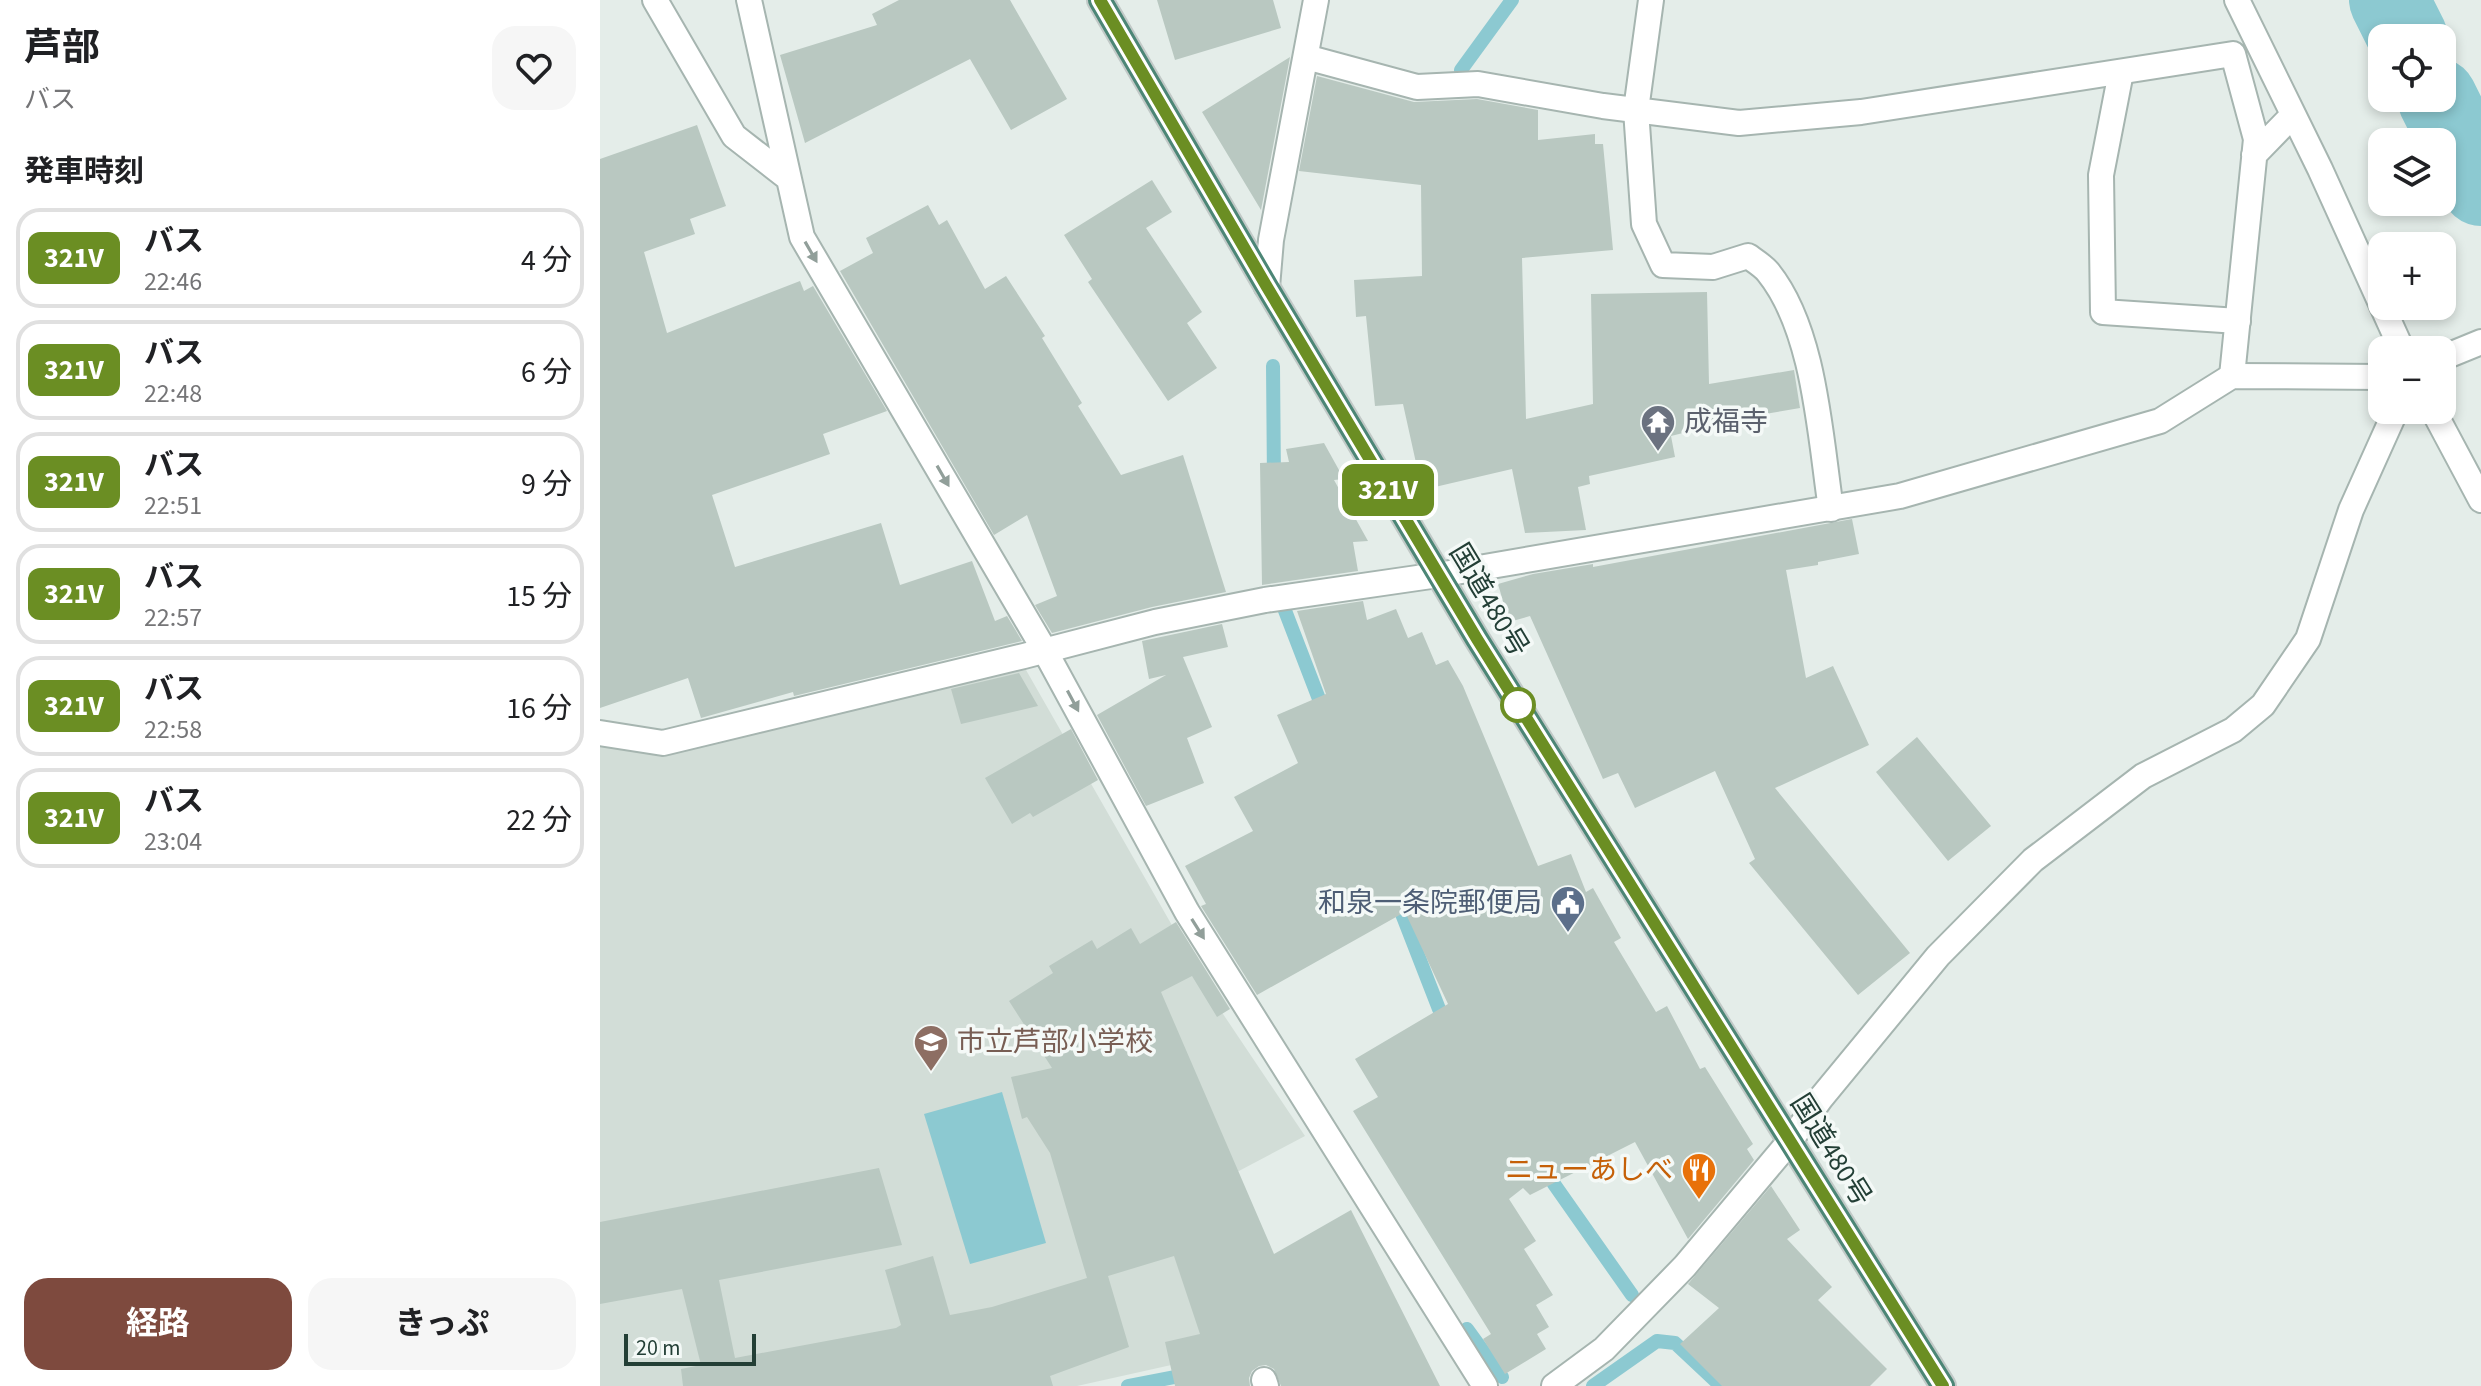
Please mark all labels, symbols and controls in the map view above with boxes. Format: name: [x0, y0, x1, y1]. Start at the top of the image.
text: 芦部: [24, 21, 100, 75]
map controls: [2368, 24, 2456, 424]
button: locate: [2368, 24, 2456, 112]
button: heart: [492, 26, 576, 110]
text: バス: [24, 81, 76, 118]
button: layers: [2368, 128, 2456, 216]
text: 発車時刻: [24, 150, 144, 193]
text: バス: [144, 220, 204, 263]
button: +: [2368, 232, 2456, 320]
text: 321V: [44, 238, 104, 278]
text: 4 分: [521, 239, 572, 282]
one-way arrow: [804, 241, 818, 263]
text: 22:46: [144, 263, 202, 300]
text: バス: [144, 332, 204, 375]
button: −: [2368, 336, 2456, 424]
text: 321V: [44, 350, 104, 390]
text: 6 分: [521, 351, 572, 394]
text: 22:48: [144, 375, 202, 412]
place label: 成福寺: [1684, 402, 1768, 442]
temple icon: 成福寺: [1639, 403, 1677, 453]
text: バス: [144, 444, 204, 487]
text: 321V: [44, 462, 104, 502]
text: 9 分: [521, 463, 572, 506]
line badge: 321V: [1332, 464, 1444, 516]
one-way arrow: [936, 465, 950, 487]
text: 321V: [1358, 470, 1418, 510]
text: 22:51: [144, 487, 202, 524]
street label: 国道480号: [1439, 536, 1539, 664]
text: バス: [144, 556, 204, 599]
text: 321V: [44, 574, 104, 614]
text: 15 分: [506, 575, 572, 618]
text: 22:57: [144, 599, 202, 636]
text: バス: [144, 668, 204, 711]
text: 321V: [44, 686, 104, 726]
text: 16 分: [506, 687, 572, 730]
unlabelled marker: [1501, 688, 1535, 722]
one-way arrow: [1066, 690, 1079, 713]
text: 22:58: [144, 711, 202, 748]
text: バス: [144, 780, 204, 823]
text: 321V: [44, 798, 104, 838]
text: 22 分: [506, 799, 572, 842]
text: 23:04: [144, 823, 202, 860]
place label: 和泉一条院郵便局: [1318, 883, 1542, 923]
public building icon: 和泉一条院郵便局: [1549, 884, 1587, 934]
one-way arrow: [1190, 918, 1204, 940]
place label: 市立芦部小学校: [957, 1022, 1153, 1062]
school or university icon: 市立芦部小学校: [912, 1023, 950, 1073]
street label: 国道480号: [1781, 1086, 1881, 1214]
place label: ニューあしべ: [1505, 1150, 1673, 1190]
restaurant icon: ニューあしべ: [1680, 1151, 1718, 1201]
button: 経路: [24, 1278, 292, 1370]
button: きっぷ: [308, 1278, 576, 1370]
scale bar: [624, 1330, 756, 1366]
text: 20 m: [636, 1332, 681, 1364]

